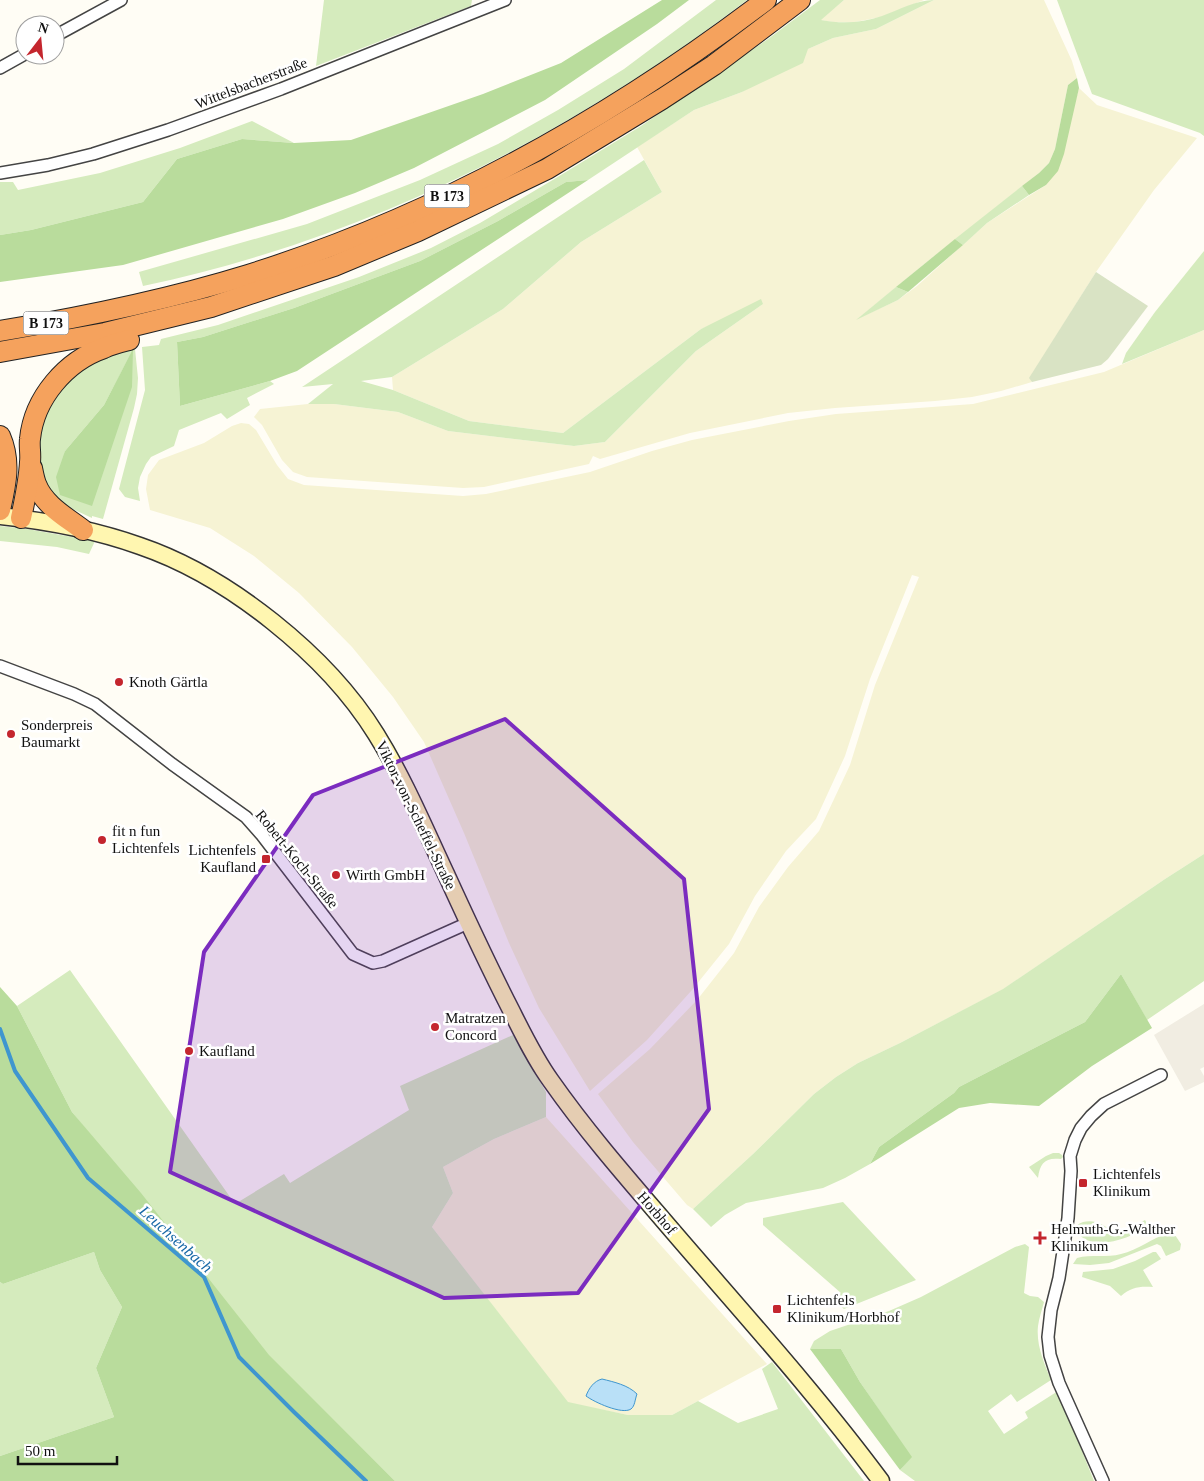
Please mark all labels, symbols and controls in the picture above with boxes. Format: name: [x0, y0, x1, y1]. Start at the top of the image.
north arrow: [15, 15, 65, 65]
text: N: [37, 19, 50, 37]
street label: Wittelsbacherstraße: [193, 54, 309, 112]
road number: B 173: [424, 185, 470, 208]
road number: B 173: [23, 312, 68, 334]
place label: Knoth Gärtla: [129, 674, 208, 690]
marker: Knoth Gärtla: [113, 676, 125, 688]
place label: Sonderpreis Baumarkt: [21, 717, 93, 750]
marker: Sonderpreis Baumarkt: [5, 728, 17, 740]
street label: Viktor-von-Scheffel-Straße: [373, 738, 459, 892]
street label: Robert-Koch-Straße: [253, 807, 342, 912]
place label: fit n fun Lichtenfels: [112, 823, 180, 856]
marker: fit n fun Lichtenfels: [96, 834, 108, 846]
place label: Lichtenfels Kaufland: [189, 842, 256, 875]
marker: Lichtenfels Kaufland: [260, 853, 272, 865]
place label: Wirth GmbH: [346, 867, 425, 883]
marker: Wirth GmbH: [330, 869, 342, 881]
place label: Matratzen Concord: [445, 1010, 506, 1043]
marker: Matratzen Concord: [429, 1021, 441, 1033]
place label: Kaufland: [199, 1043, 255, 1059]
marker: Kaufland: [183, 1045, 195, 1057]
place label: Lichtenfels Klinikum: [1093, 1166, 1161, 1199]
marker: Lichtenfels Klinikum: [1077, 1177, 1089, 1189]
street label: Horbhof: [634, 1189, 680, 1237]
water label: Leuchsenbach: [136, 1201, 216, 1276]
place label: Helmuth-G.-Walther Klinikum: [1051, 1221, 1175, 1254]
marker: Helmuth-G.-Walther Klinikum: [1033, 1231, 1047, 1245]
place label: Lichtenfels Klinikum/Horbhof: [787, 1292, 900, 1325]
marker: Lichtenfels Klinikum/Horbhof: [771, 1303, 783, 1315]
scale bar: [18, 1434, 116, 1466]
text: 50 m: [25, 1443, 56, 1459]

